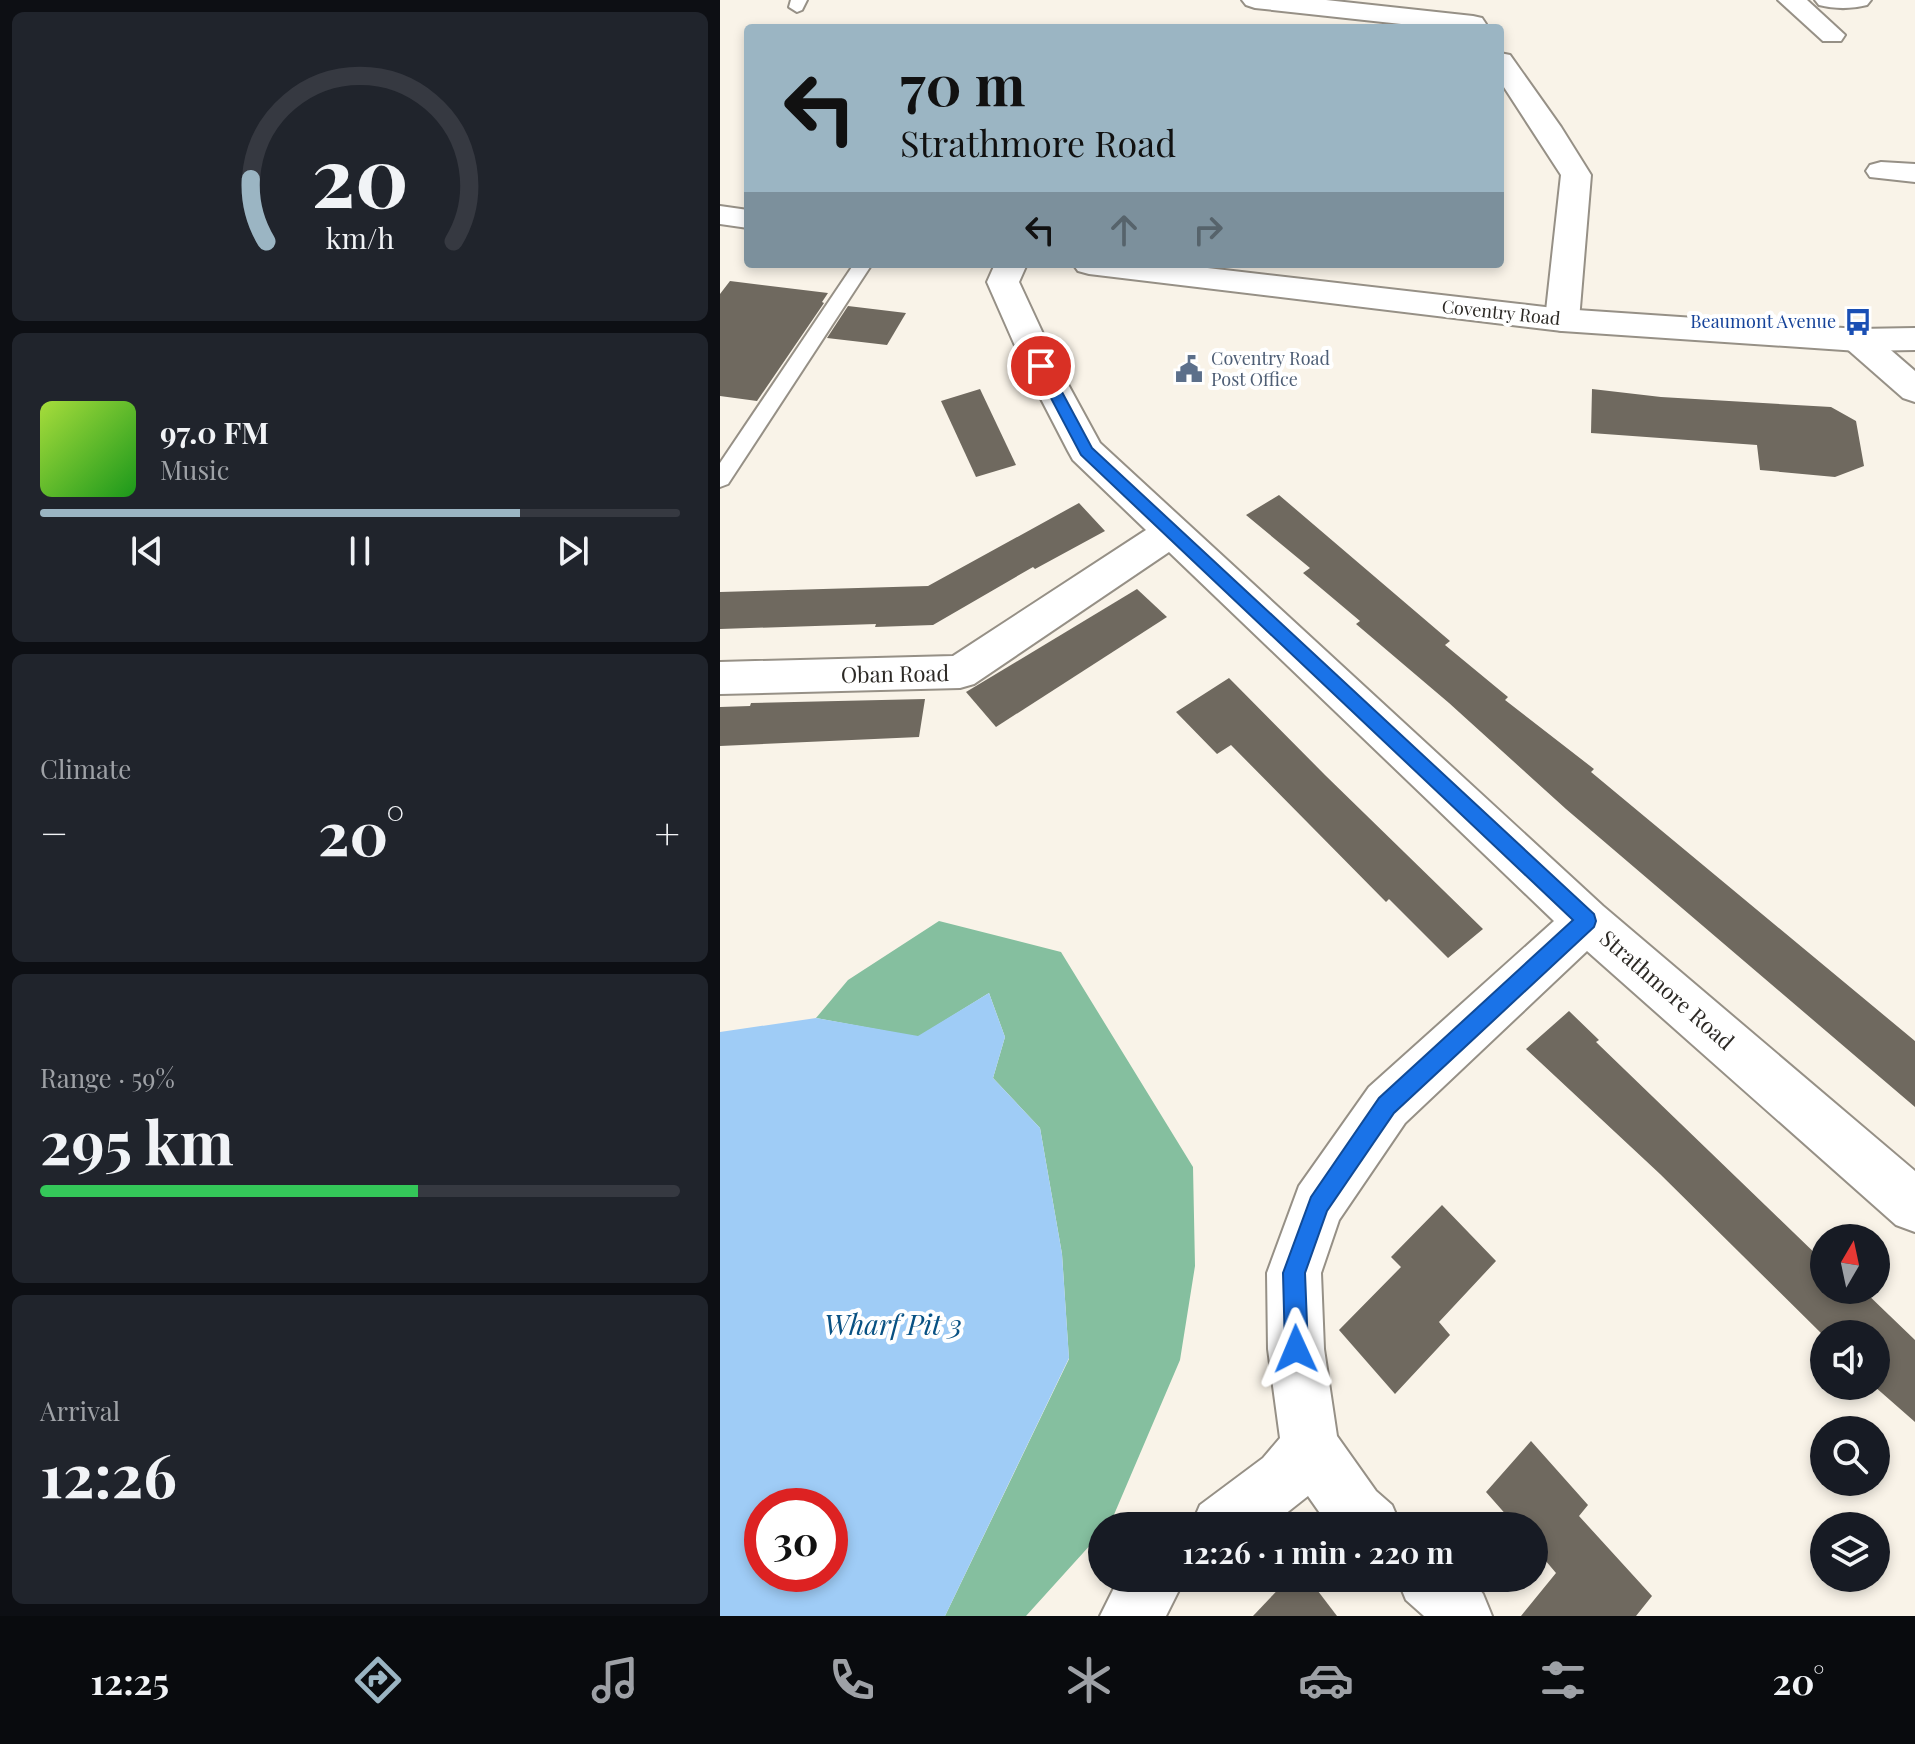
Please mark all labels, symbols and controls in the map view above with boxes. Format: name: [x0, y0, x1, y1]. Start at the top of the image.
text: 70 m: [900, 46, 1025, 121]
icon: left: [768, 56, 872, 160]
text: 20: [311, 118, 409, 229]
text: Strathmore Road: [900, 118, 1176, 166]
icon: left: [1018, 208, 1062, 252]
icon: ahead: [1102, 208, 1146, 252]
icon: right: [1186, 208, 1230, 252]
text: km/h: [326, 219, 394, 257]
street label: Coventry Road: [1441, 294, 1562, 330]
bus stop icon: Beaumont Avenue: [1843, 307, 1873, 337]
place label: Beaumont Avenue: [1690, 309, 1836, 333]
pin: [1007, 332, 1075, 400]
icon: arrive: [1019, 344, 1063, 388]
place label: Coventry Road Post Office: [1211, 346, 1331, 391]
public building icon: Coventry Road Post Office: [1174, 354, 1204, 384]
text: 97.0 FM: [160, 412, 269, 452]
text: Music: [160, 452, 229, 487]
icon: previous: [125, 529, 169, 573]
icon: pause: [338, 529, 382, 573]
icon: next: [551, 529, 595, 573]
street label: Oban Road: [841, 657, 950, 689]
text: Climate: [40, 751, 131, 786]
text: 20°: [318, 791, 405, 871]
text: −: [40, 802, 68, 861]
text: +: [654, 802, 680, 861]
street label: Strathmore Road: [1594, 923, 1741, 1056]
text: Range · 59%: [40, 1060, 175, 1095]
text: 295 km: [40, 1100, 234, 1180]
north arrow: [1810, 1224, 1890, 1304]
map controls: [1810, 1224, 1890, 1592]
water label: Wharf Pit 3: [824, 1305, 962, 1342]
position arrow: [1254, 1307, 1338, 1391]
button: sound: [1810, 1320, 1890, 1400]
text: Arrival: [40, 1393, 120, 1428]
button: search: [1810, 1416, 1890, 1496]
text: 12:26: [40, 1433, 177, 1513]
speed limit sign: 30: [744, 1488, 848, 1592]
button: layers: [1810, 1512, 1890, 1592]
text: 12:26 · 1 min · 220 m: [1182, 1532, 1454, 1572]
icon: directions: [350, 1652, 406, 1708]
icon: music: [587, 1652, 643, 1708]
icon: phone: [824, 1652, 880, 1708]
icon: climate: [1061, 1652, 1117, 1708]
icon: car: [1298, 1652, 1354, 1708]
icon: filters: [1535, 1652, 1591, 1708]
text: 12:25: [91, 1656, 169, 1704]
text: 20°: [1773, 1656, 1824, 1704]

